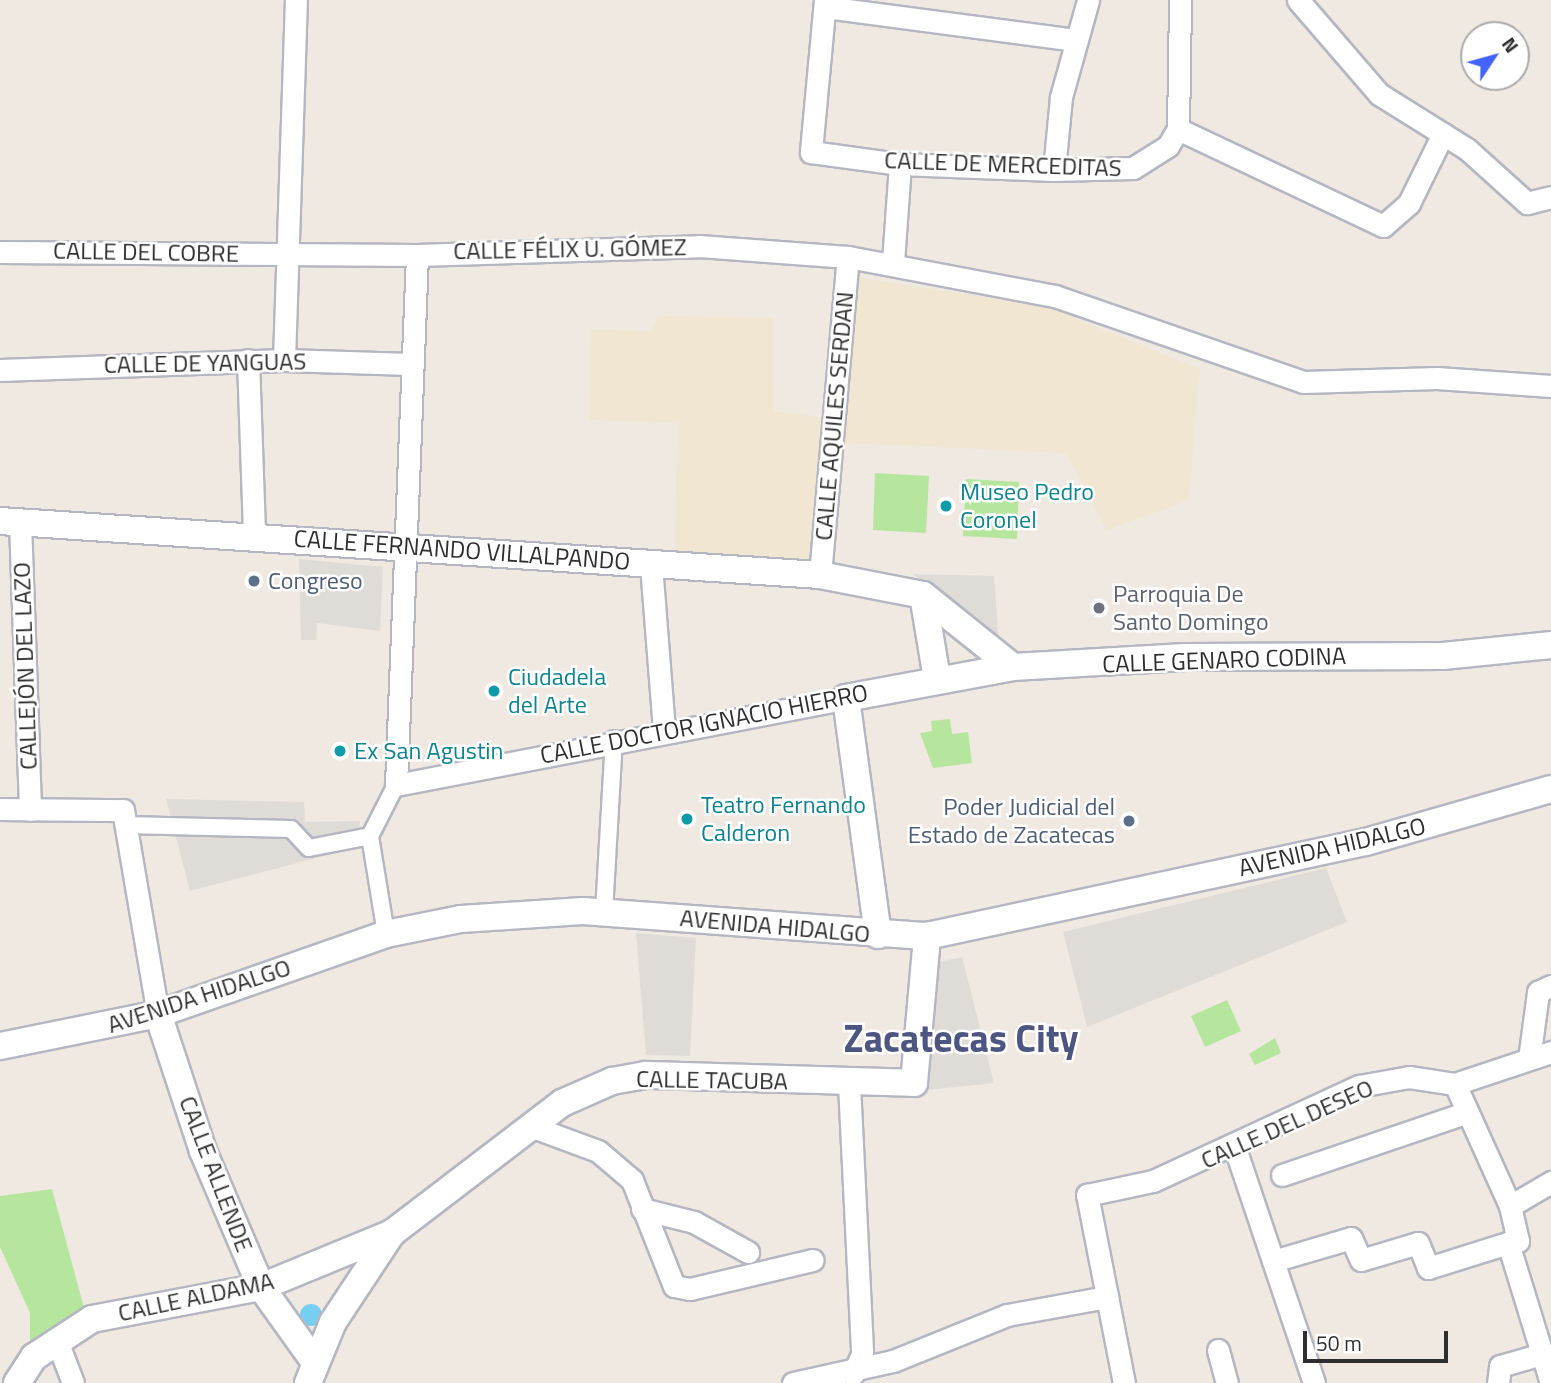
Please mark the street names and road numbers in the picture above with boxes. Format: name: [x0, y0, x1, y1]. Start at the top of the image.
street label: CALLE DE MERCEDITAS: [884, 145, 1122, 183]
street label: CALLE FÉLIX U. GÓMEZ: [453, 233, 687, 265]
street label: CALLE DEL COBRE: [53, 236, 239, 268]
street label: CALLE AQUILES SERDAN: [809, 290, 859, 542]
street label: CALLE DE YANGUAS: [104, 347, 306, 379]
street label: CALLE FERNANDO VILLALPANDO: [293, 524, 631, 576]
street label: CALLEJÓN DEL LAZO: [7, 562, 43, 770]
street label: CALLE GENARO CODINA: [1102, 641, 1346, 679]
street label: CALLE DOCTOR IGNACIO HIERRO: [538, 678, 870, 770]
street label: AVENIDA HIDALGO: [1236, 811, 1428, 883]
street label: AVENIDA HIDALGO: [679, 903, 871, 949]
street label: AVENIDA HIDALGO: [104, 953, 294, 1039]
street label: CALLE TACUBA: [636, 1064, 788, 1096]
street label: CALLE DEL DESEO: [1197, 1073, 1377, 1175]
street label: CALLE ALLENDE: [173, 1092, 259, 1256]
street label: CALLE ALDAMA: [115, 1266, 277, 1328]

